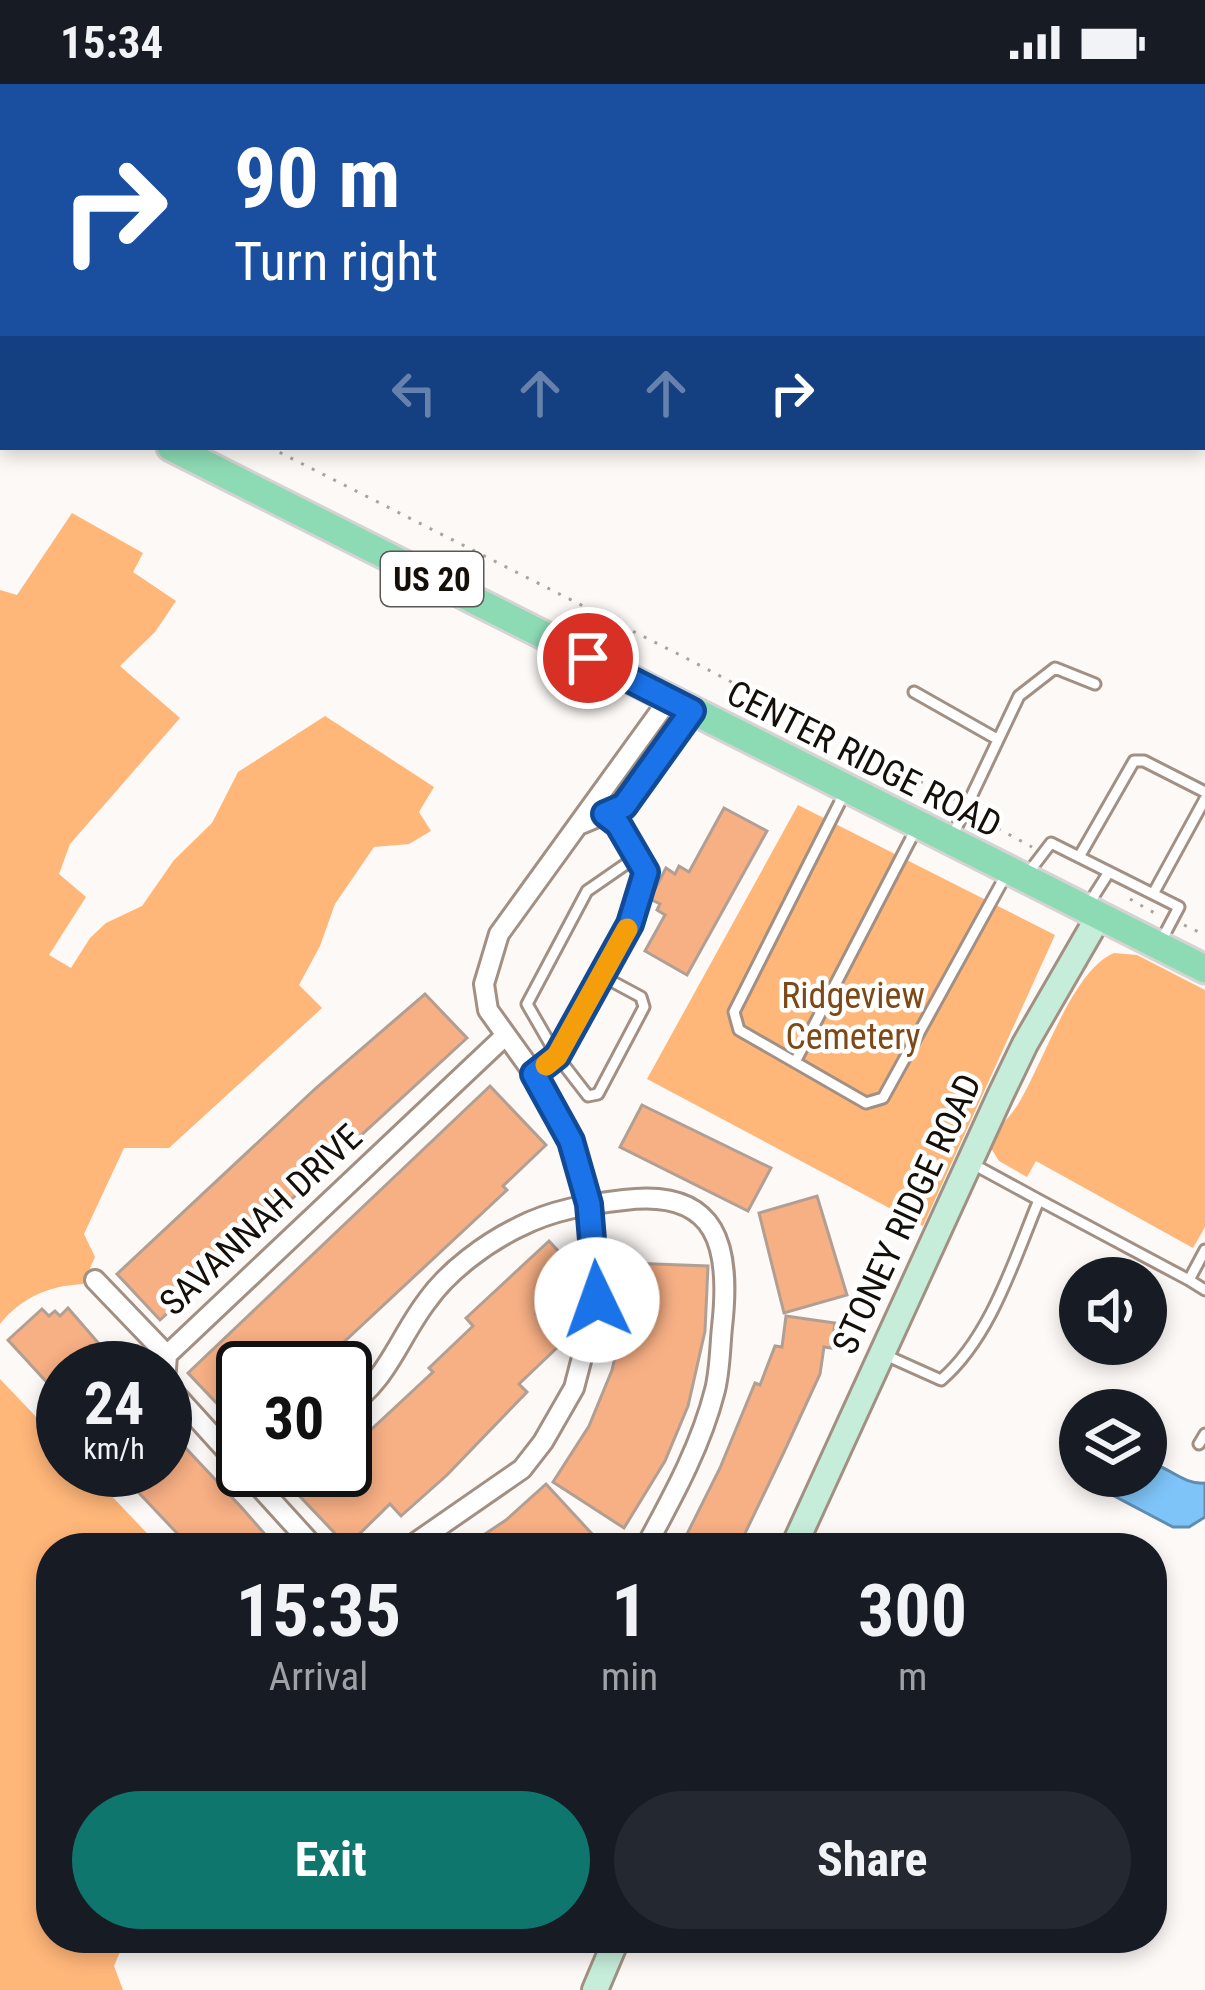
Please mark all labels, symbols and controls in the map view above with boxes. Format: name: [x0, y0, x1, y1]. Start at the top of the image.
text: 15:34: [60, 16, 163, 69]
text: 90 m: [234, 129, 401, 228]
icon: right: [36, 132, 192, 288]
text: Turn right: [234, 230, 438, 293]
icon: left: [381, 360, 447, 426]
icon: ahead: [507, 360, 573, 426]
icon: ahead: [633, 360, 699, 426]
icon: right: [759, 360, 825, 426]
road number: US 20: [381, 552, 483, 606]
pin: [537, 607, 639, 709]
icon: arrive: [555, 625, 621, 691]
street label: CENTER RIDGE ROAD: [720, 672, 1008, 846]
park label: Ridgeview Cemetery: [781, 975, 925, 1058]
street label: STONEY RIDGE ROAD: [824, 1068, 990, 1360]
street label: SAVANNAH DRIVE: [151, 1116, 371, 1324]
position arrow: [534, 1237, 660, 1363]
map controls: [1059, 1257, 1167, 1497]
button: sound: [1059, 1257, 1167, 1365]
speed limit sign: 30: [216, 1341, 372, 1497]
text: 24: [84, 1368, 144, 1439]
button: layers: [1059, 1389, 1167, 1497]
text: km/h: [83, 1431, 145, 1466]
text: 15:35: [236, 1569, 401, 1654]
text: 1: [611, 1569, 648, 1654]
text: 300: [858, 1569, 967, 1654]
text: Arrival: [269, 1654, 368, 1700]
text: min: [601, 1654, 658, 1700]
text: m: [898, 1654, 927, 1700]
button: Exit: [72, 1791, 590, 1929]
button: Share: [614, 1791, 1131, 1929]

